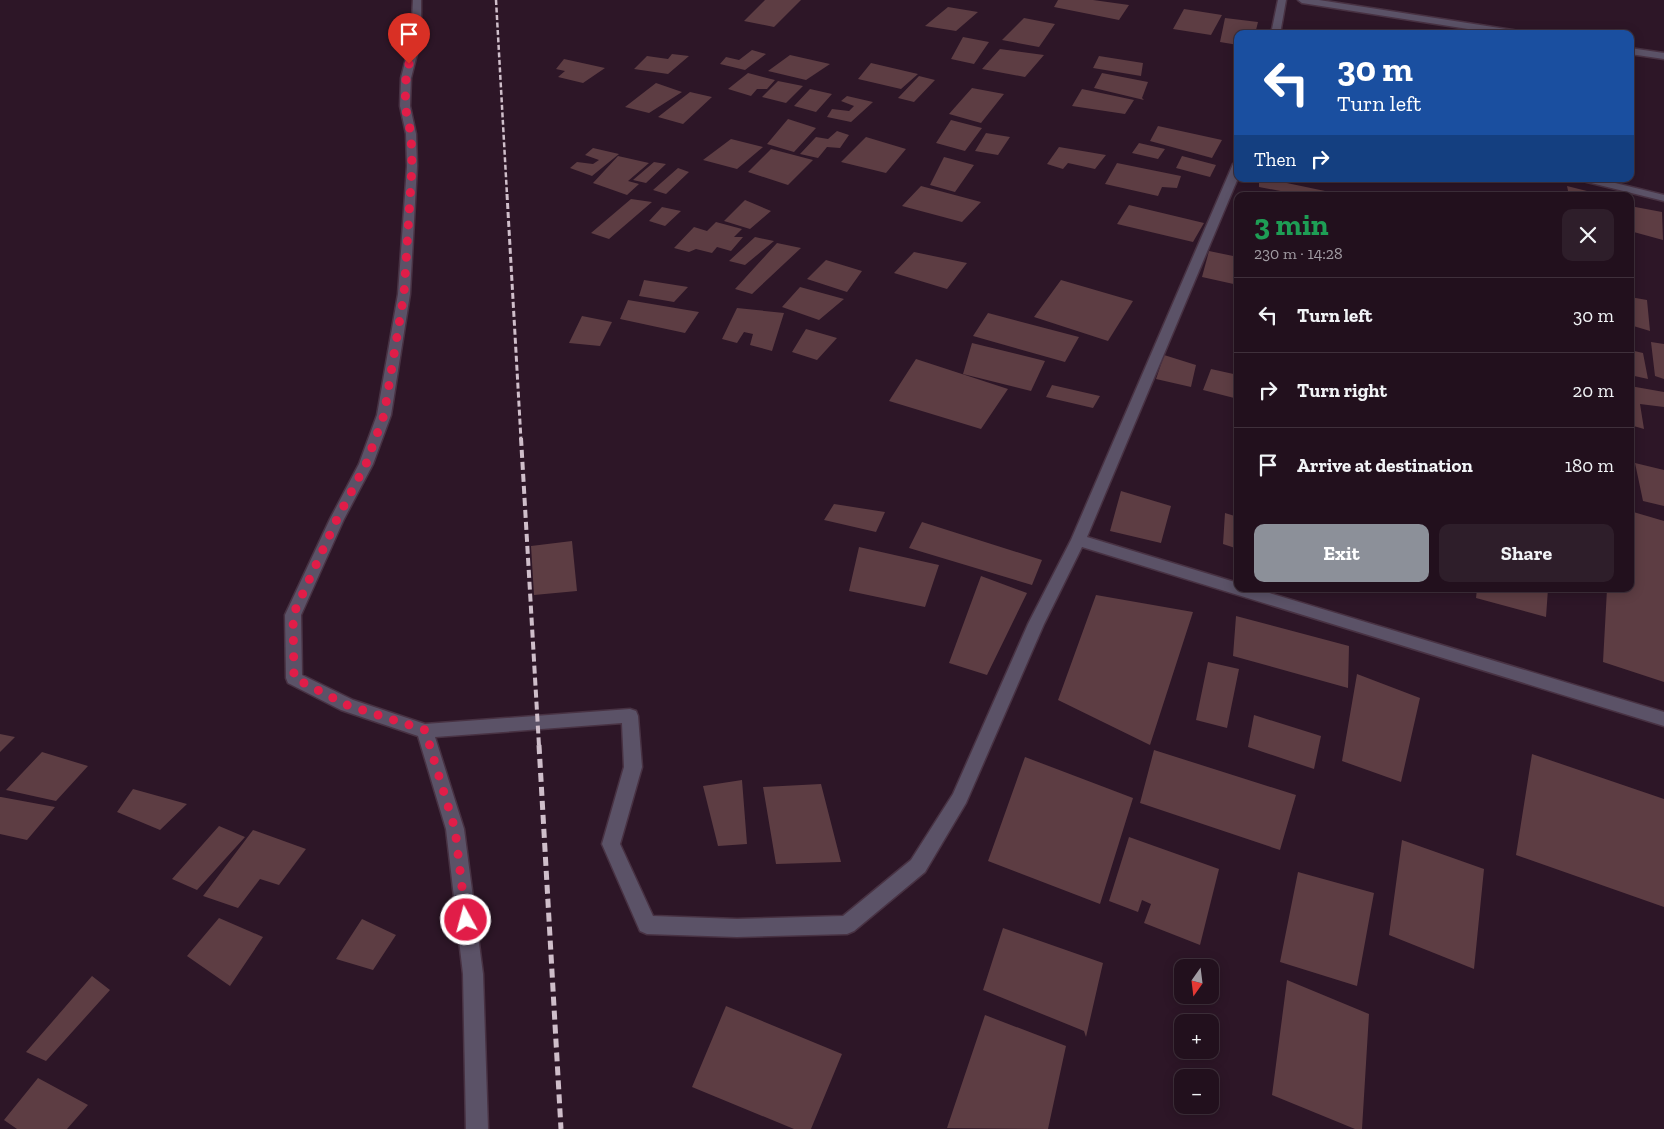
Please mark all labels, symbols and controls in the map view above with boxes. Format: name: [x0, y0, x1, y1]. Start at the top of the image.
pin: [388, 13, 430, 64]
icon: arrive: [395, 20, 423, 48]
text: 30 m: [1337, 48, 1413, 90]
icon: left: [1254, 50, 1319, 115]
text: Turn left: [1337, 90, 1421, 117]
icon: right: [1306, 145, 1334, 173]
text: Then: [1254, 148, 1296, 171]
text: 3 min: [1254, 207, 1329, 243]
button: close: [1562, 209, 1614, 261]
text: 230 m · 14:28: [1254, 244, 1343, 263]
icon: left: [1254, 301, 1282, 329]
text: Turn left: [1297, 304, 1372, 327]
text: 30 m: [1573, 304, 1614, 327]
icon: right: [1254, 376, 1282, 404]
text: Turn right: [1297, 379, 1387, 402]
text: 20 m: [1573, 379, 1614, 402]
icon: arrive: [1254, 451, 1282, 479]
text: Arrive at destination: [1297, 454, 1473, 477]
text: 180 m: [1565, 454, 1614, 477]
button: Exit: [1254, 524, 1429, 582]
button: Share: [1439, 524, 1614, 582]
position arrow: [439, 893, 491, 945]
north arrow: [1174, 959, 1219, 1004]
map controls: [1174, 959, 1219, 1114]
button: +: [1174, 1014, 1219, 1059]
button: −: [1174, 1069, 1219, 1114]

